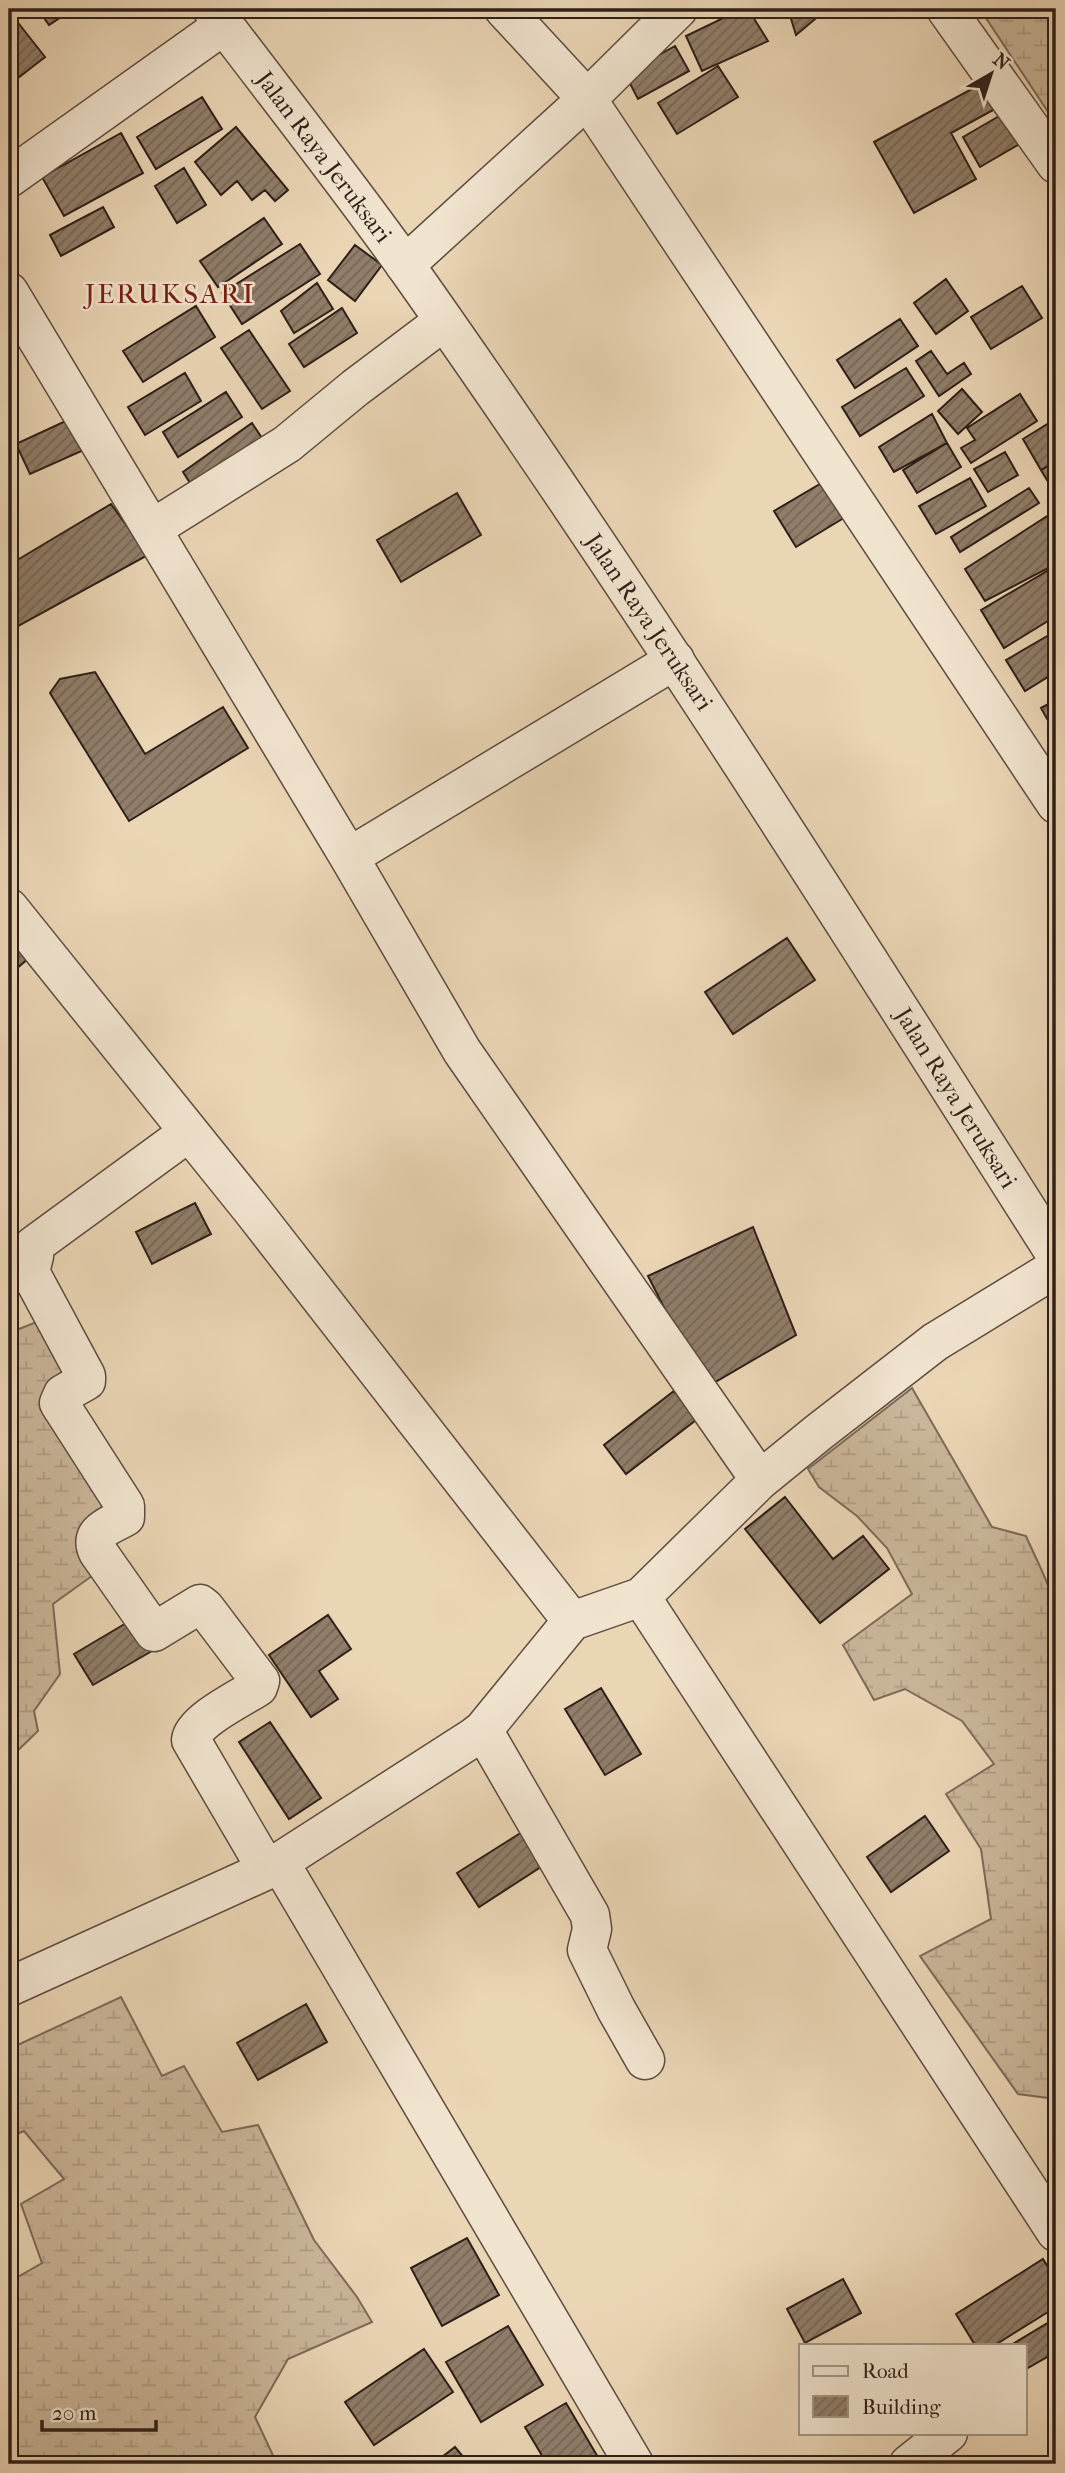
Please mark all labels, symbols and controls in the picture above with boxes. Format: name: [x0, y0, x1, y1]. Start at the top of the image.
north arrow: [956, 38, 1026, 108]
text: N: [989, 48, 1014, 75]
street label: Jalan Raya Jeruksari: [249, 64, 398, 248]
district label: JERUKSARI: [83, 277, 255, 310]
street label: Jalan Raya Jeruksari: [578, 527, 719, 716]
street label: Jalan Raya Jeruksari: [888, 1001, 1023, 1193]
legend: [799, 2344, 1026, 2434]
text: Road: [862, 2359, 909, 2383]
scale bar: [42, 2389, 156, 2433]
text: Building: [862, 2395, 941, 2419]
text: 20 m: [52, 2401, 97, 2425]

